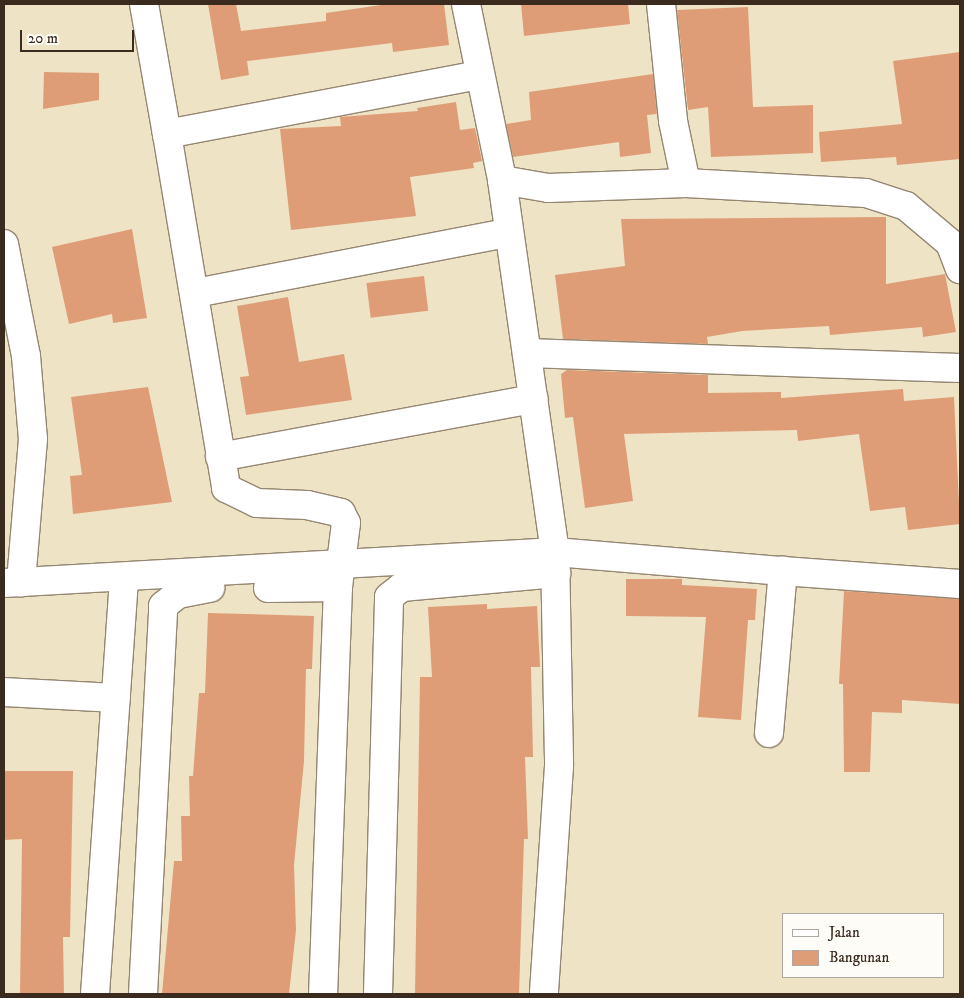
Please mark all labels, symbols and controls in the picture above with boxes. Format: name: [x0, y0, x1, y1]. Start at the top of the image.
scale bar: [22, 20, 136, 52]
text: 20 m: [28, 29, 58, 48]
legend: [782, 913, 944, 978]
text: Jalan: [829, 923, 860, 942]
text: Bangunan: [829, 948, 889, 967]

